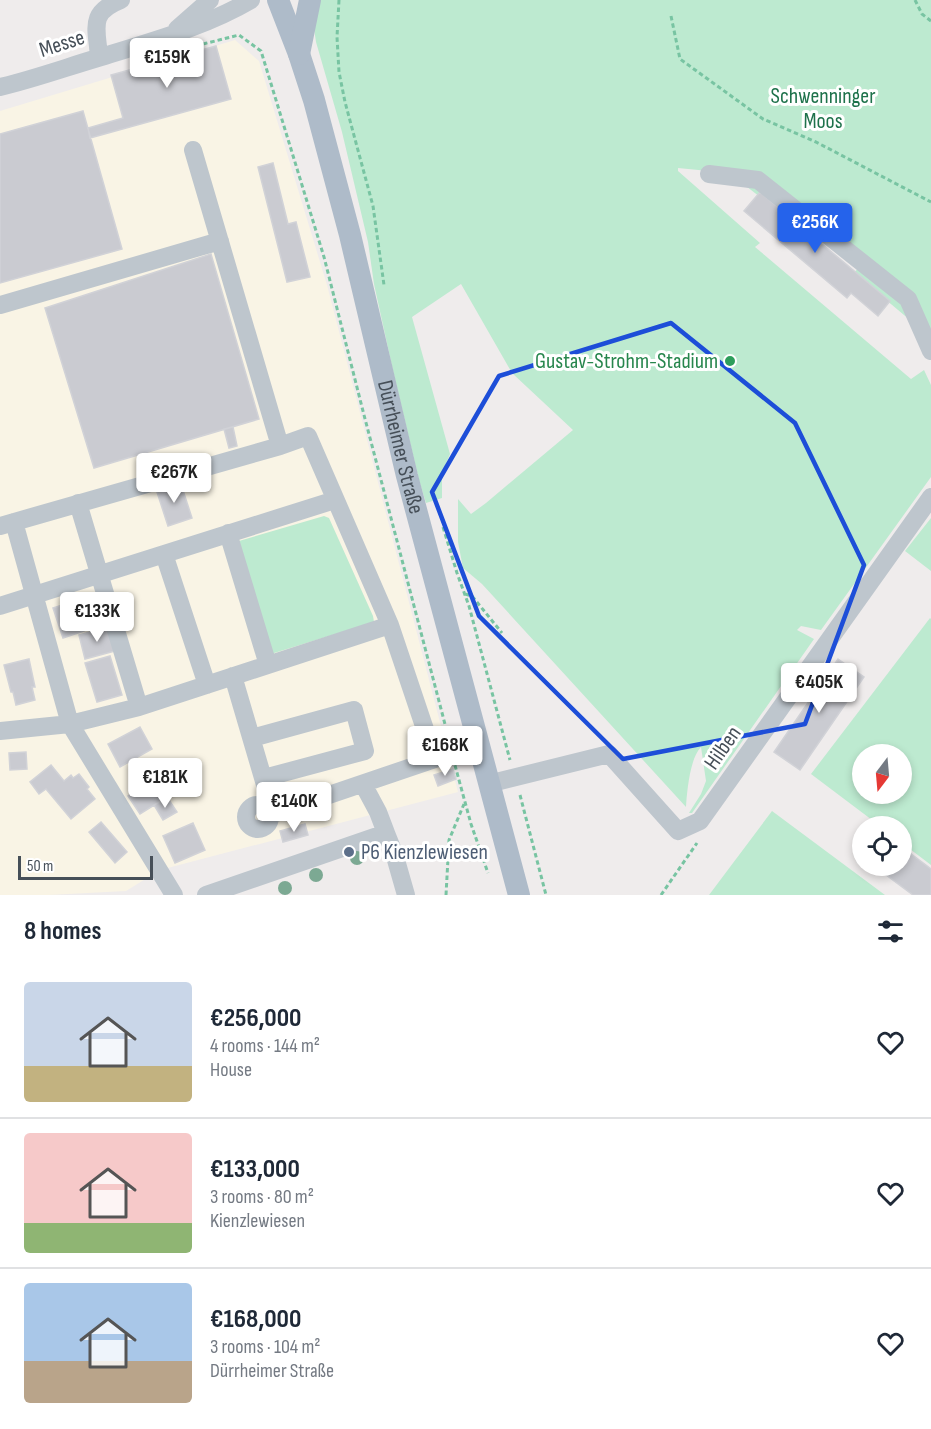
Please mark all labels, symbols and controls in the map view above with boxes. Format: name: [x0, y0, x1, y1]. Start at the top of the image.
street label: Messe: [36, 24, 88, 64]
pin: €159K: [125, 38, 209, 89]
text: €159K: [144, 45, 190, 69]
park label: Schwenninger Moos: [771, 83, 875, 135]
pin: €256K: [773, 203, 857, 254]
text: €256K: [791, 210, 839, 234]
place label: Gustav-Strohm-Stadium: [535, 348, 718, 375]
marker: Gustav-Strohm-Stadium: [723, 354, 737, 368]
street label: Dürrheimer Straße: [371, 378, 430, 517]
pin: €267K: [132, 453, 216, 504]
text: €267K: [150, 460, 198, 484]
pin: €133K: [55, 592, 139, 643]
text: €133K: [74, 599, 120, 623]
pin: €405K: [777, 663, 861, 714]
text: €405K: [795, 670, 843, 694]
street label: Hilben: [699, 721, 747, 775]
pin: €168K: [403, 726, 487, 777]
text: €168K: [421, 733, 469, 757]
north arrow: [852, 744, 912, 804]
map controls: [852, 744, 912, 876]
pin: €181K: [123, 758, 207, 809]
text: €181K: [142, 765, 188, 789]
pin: €140K: [252, 782, 336, 833]
text: €140K: [270, 789, 318, 813]
button: locate: [852, 816, 912, 876]
place label: P6 Kienzlewiesen: [361, 839, 488, 866]
marker: P6 Kienzlewiesen: [342, 845, 356, 859]
scale bar: [18, 853, 153, 880]
text: 50 m: [27, 857, 53, 876]
icon: filters: [874, 915, 907, 948]
text: 8 homes: [24, 916, 102, 947]
text: €256,000: [210, 1003, 301, 1034]
icon: home: [72, 1006, 144, 1078]
icon: heart: [874, 1026, 907, 1059]
text: 4 rooms · 144 m²: [210, 1034, 320, 1058]
text: House: [210, 1058, 252, 1082]
text: €133,000: [210, 1154, 300, 1185]
icon: home: [72, 1157, 144, 1229]
icon: heart: [874, 1177, 907, 1210]
text: 3 rooms · 80 m²: [210, 1185, 314, 1209]
text: Kienzlewiesen: [210, 1209, 305, 1233]
text: €168,000: [210, 1304, 301, 1335]
icon: home: [72, 1307, 144, 1379]
icon: heart: [874, 1327, 907, 1360]
text: 3 rooms · 104 m²: [210, 1335, 320, 1359]
text: Dürrheimer Straße: [210, 1359, 334, 1383]

